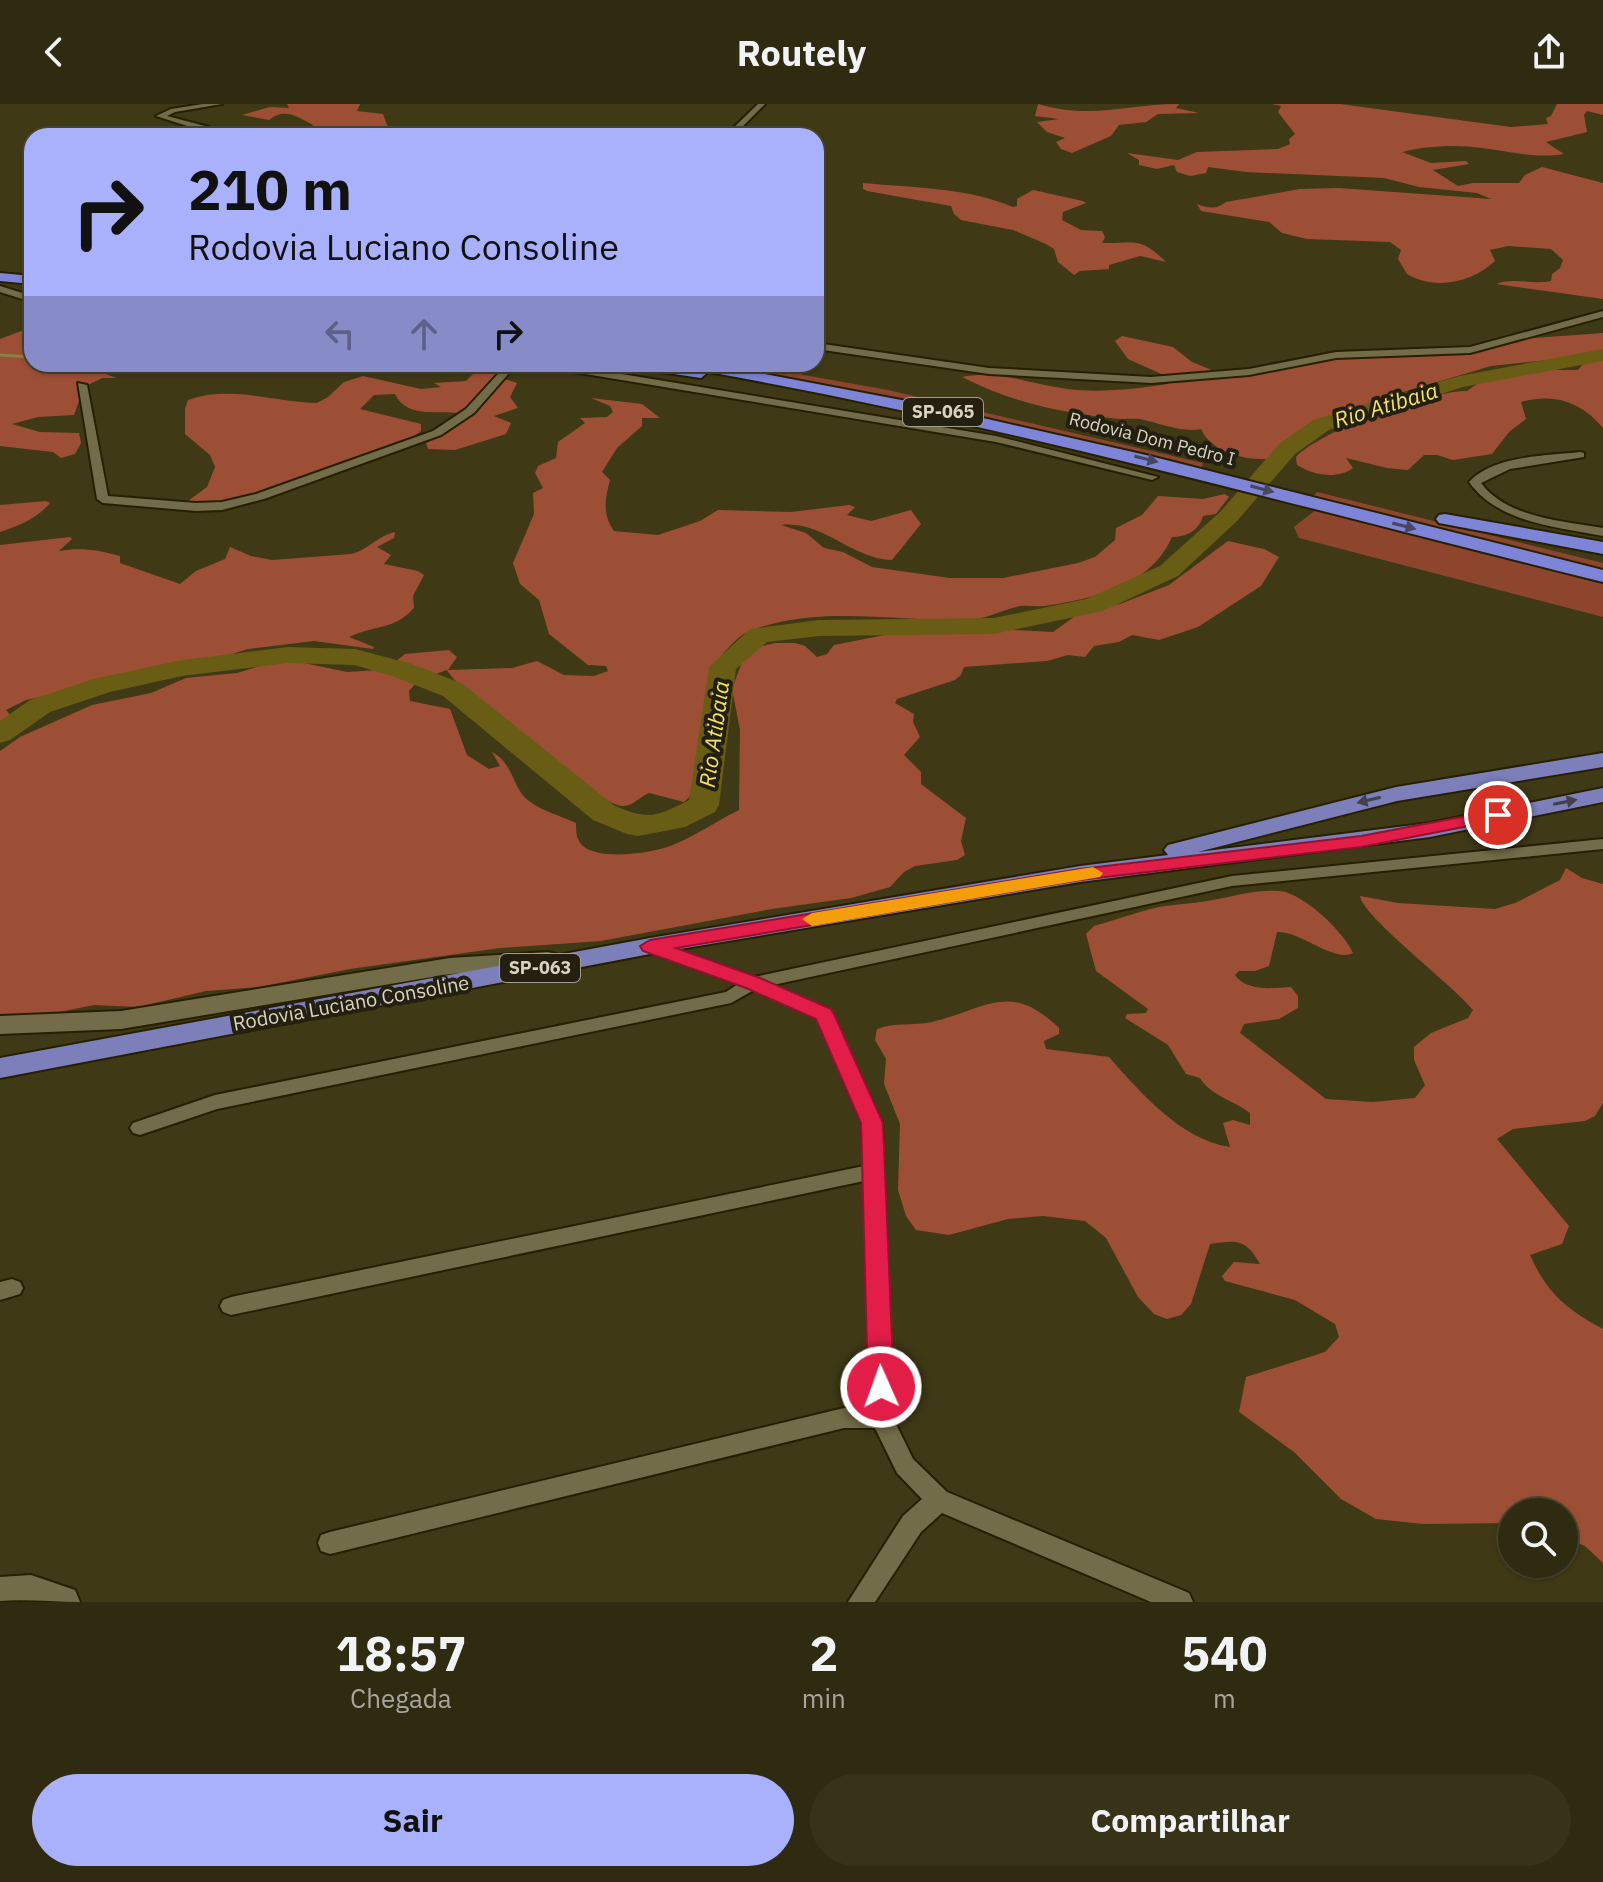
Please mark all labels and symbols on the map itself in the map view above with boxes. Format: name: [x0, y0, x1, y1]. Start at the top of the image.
water label: Rio Atibaia: [1330, 375, 1441, 434]
road number: SP-065: [903, 398, 983, 426]
street label: Rodovia Dom Pedro I: [1067, 407, 1237, 470]
one-way arrow: [1134, 454, 1159, 466]
one-way arrow: [1250, 484, 1275, 496]
one-way arrow: [1391, 520, 1416, 532]
water label: Rio Atibaia: [692, 679, 735, 789]
pin: [1464, 781, 1532, 849]
one-way arrow: [1356, 795, 1381, 807]
one-way arrow: [1552, 796, 1577, 808]
road number: SP-063: [500, 954, 580, 982]
street label: Rodovia Luciano Consoline: [231, 968, 471, 1037]
position arrow: [839, 1345, 923, 1429]

